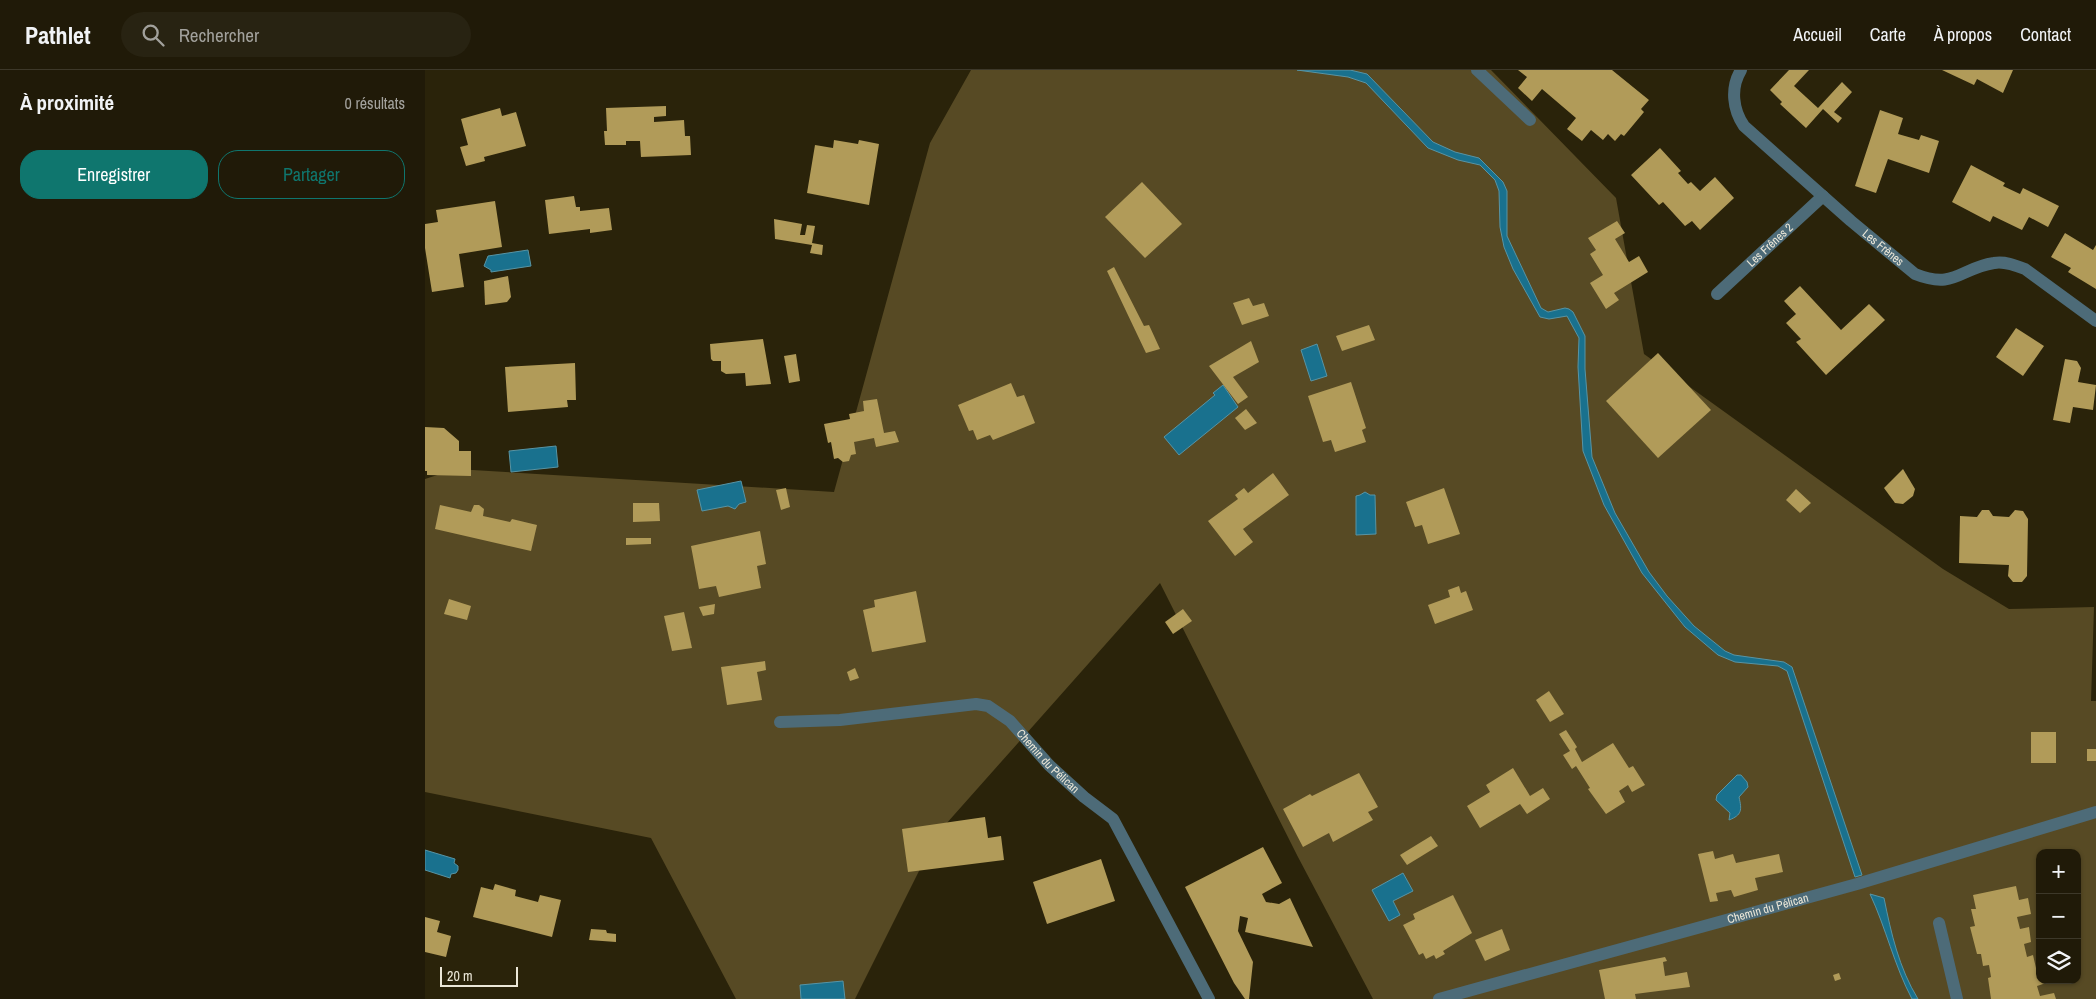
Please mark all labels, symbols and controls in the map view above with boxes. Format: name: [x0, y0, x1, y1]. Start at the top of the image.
search box: [121, 12, 471, 57]
text: Pathlet: [25, 19, 91, 51]
icon: search: [139, 21, 167, 49]
text: Rechercher: [179, 22, 259, 48]
text: Accueil: [1793, 22, 1842, 47]
text: Carte: [1870, 22, 1906, 47]
text: À propos: [1934, 22, 1992, 47]
text: Contact: [2020, 22, 2071, 47]
text: À proximité: [20, 88, 114, 117]
text: 0 résultats: [344, 92, 405, 114]
button: Enregistrer: [20, 150, 208, 199]
button: Partager: [218, 150, 405, 199]
street label: Les Frênes 2: [1743, 220, 1796, 271]
street label: Les Frênes: [1859, 226, 1907, 270]
street label: Chemin du Pélican: [1013, 726, 1083, 797]
map controls: [2036, 849, 2081, 984]
button: +: [2036, 849, 2081, 894]
street label: Chemin du Pélican: [1725, 890, 1810, 927]
button: −: [2036, 894, 2081, 939]
button: layers: [2036, 939, 2081, 984]
scale bar: [440, 964, 517, 987]
text: 20 m: [447, 967, 473, 985]

